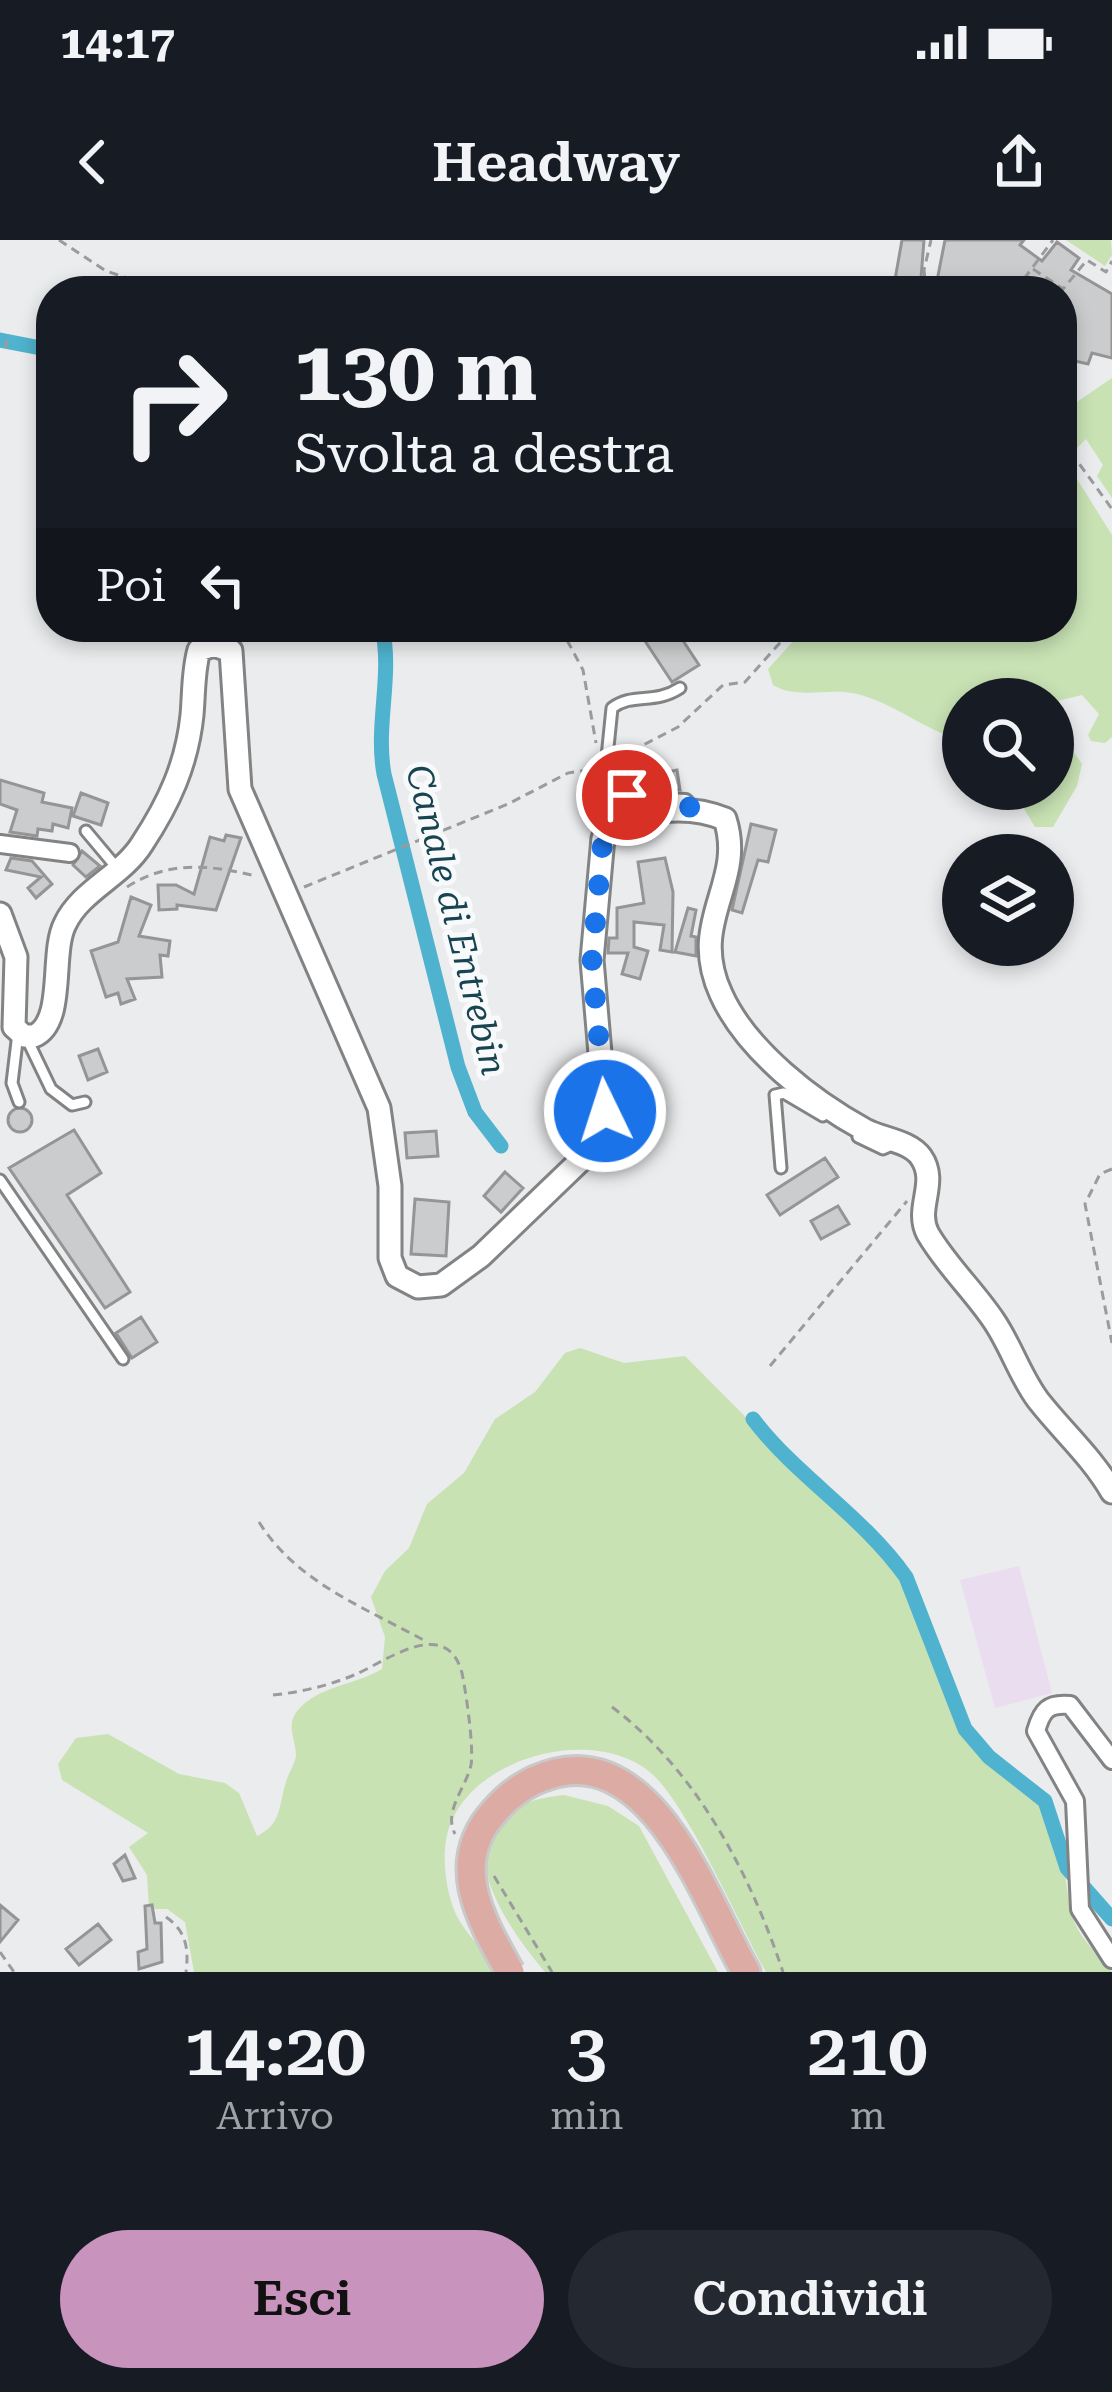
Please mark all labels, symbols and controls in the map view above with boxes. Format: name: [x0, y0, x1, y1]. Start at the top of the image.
text: 14:17: [60, 16, 175, 69]
icon: back: [60, 129, 126, 195]
icon: share: [986, 129, 1052, 195]
text: Headway: [432, 131, 680, 194]
text: 130 m: [294, 322, 537, 420]
icon: right: [96, 324, 252, 480]
text: Svolta a destra: [294, 422, 674, 485]
icon: left: [190, 552, 256, 618]
text: Poi: [96, 559, 166, 612]
map controls: [942, 678, 1074, 966]
button: search: [942, 678, 1074, 810]
pin: [576, 744, 678, 846]
water label: Canale di Entrebin: [397, 761, 515, 1079]
icon: arrive: [594, 762, 660, 828]
button: layers: [942, 834, 1074, 966]
position arrow: [542, 1048, 668, 1174]
text: 14:20: [184, 2008, 366, 2093]
text: 3: [567, 2008, 607, 2093]
text: 210: [807, 2008, 928, 2093]
text: Arrivo: [216, 2093, 334, 2139]
text: min: [550, 2093, 623, 2139]
text: m: [850, 2093, 885, 2139]
button: Esci: [60, 2230, 544, 2368]
button: Condividi: [568, 2230, 1052, 2368]

